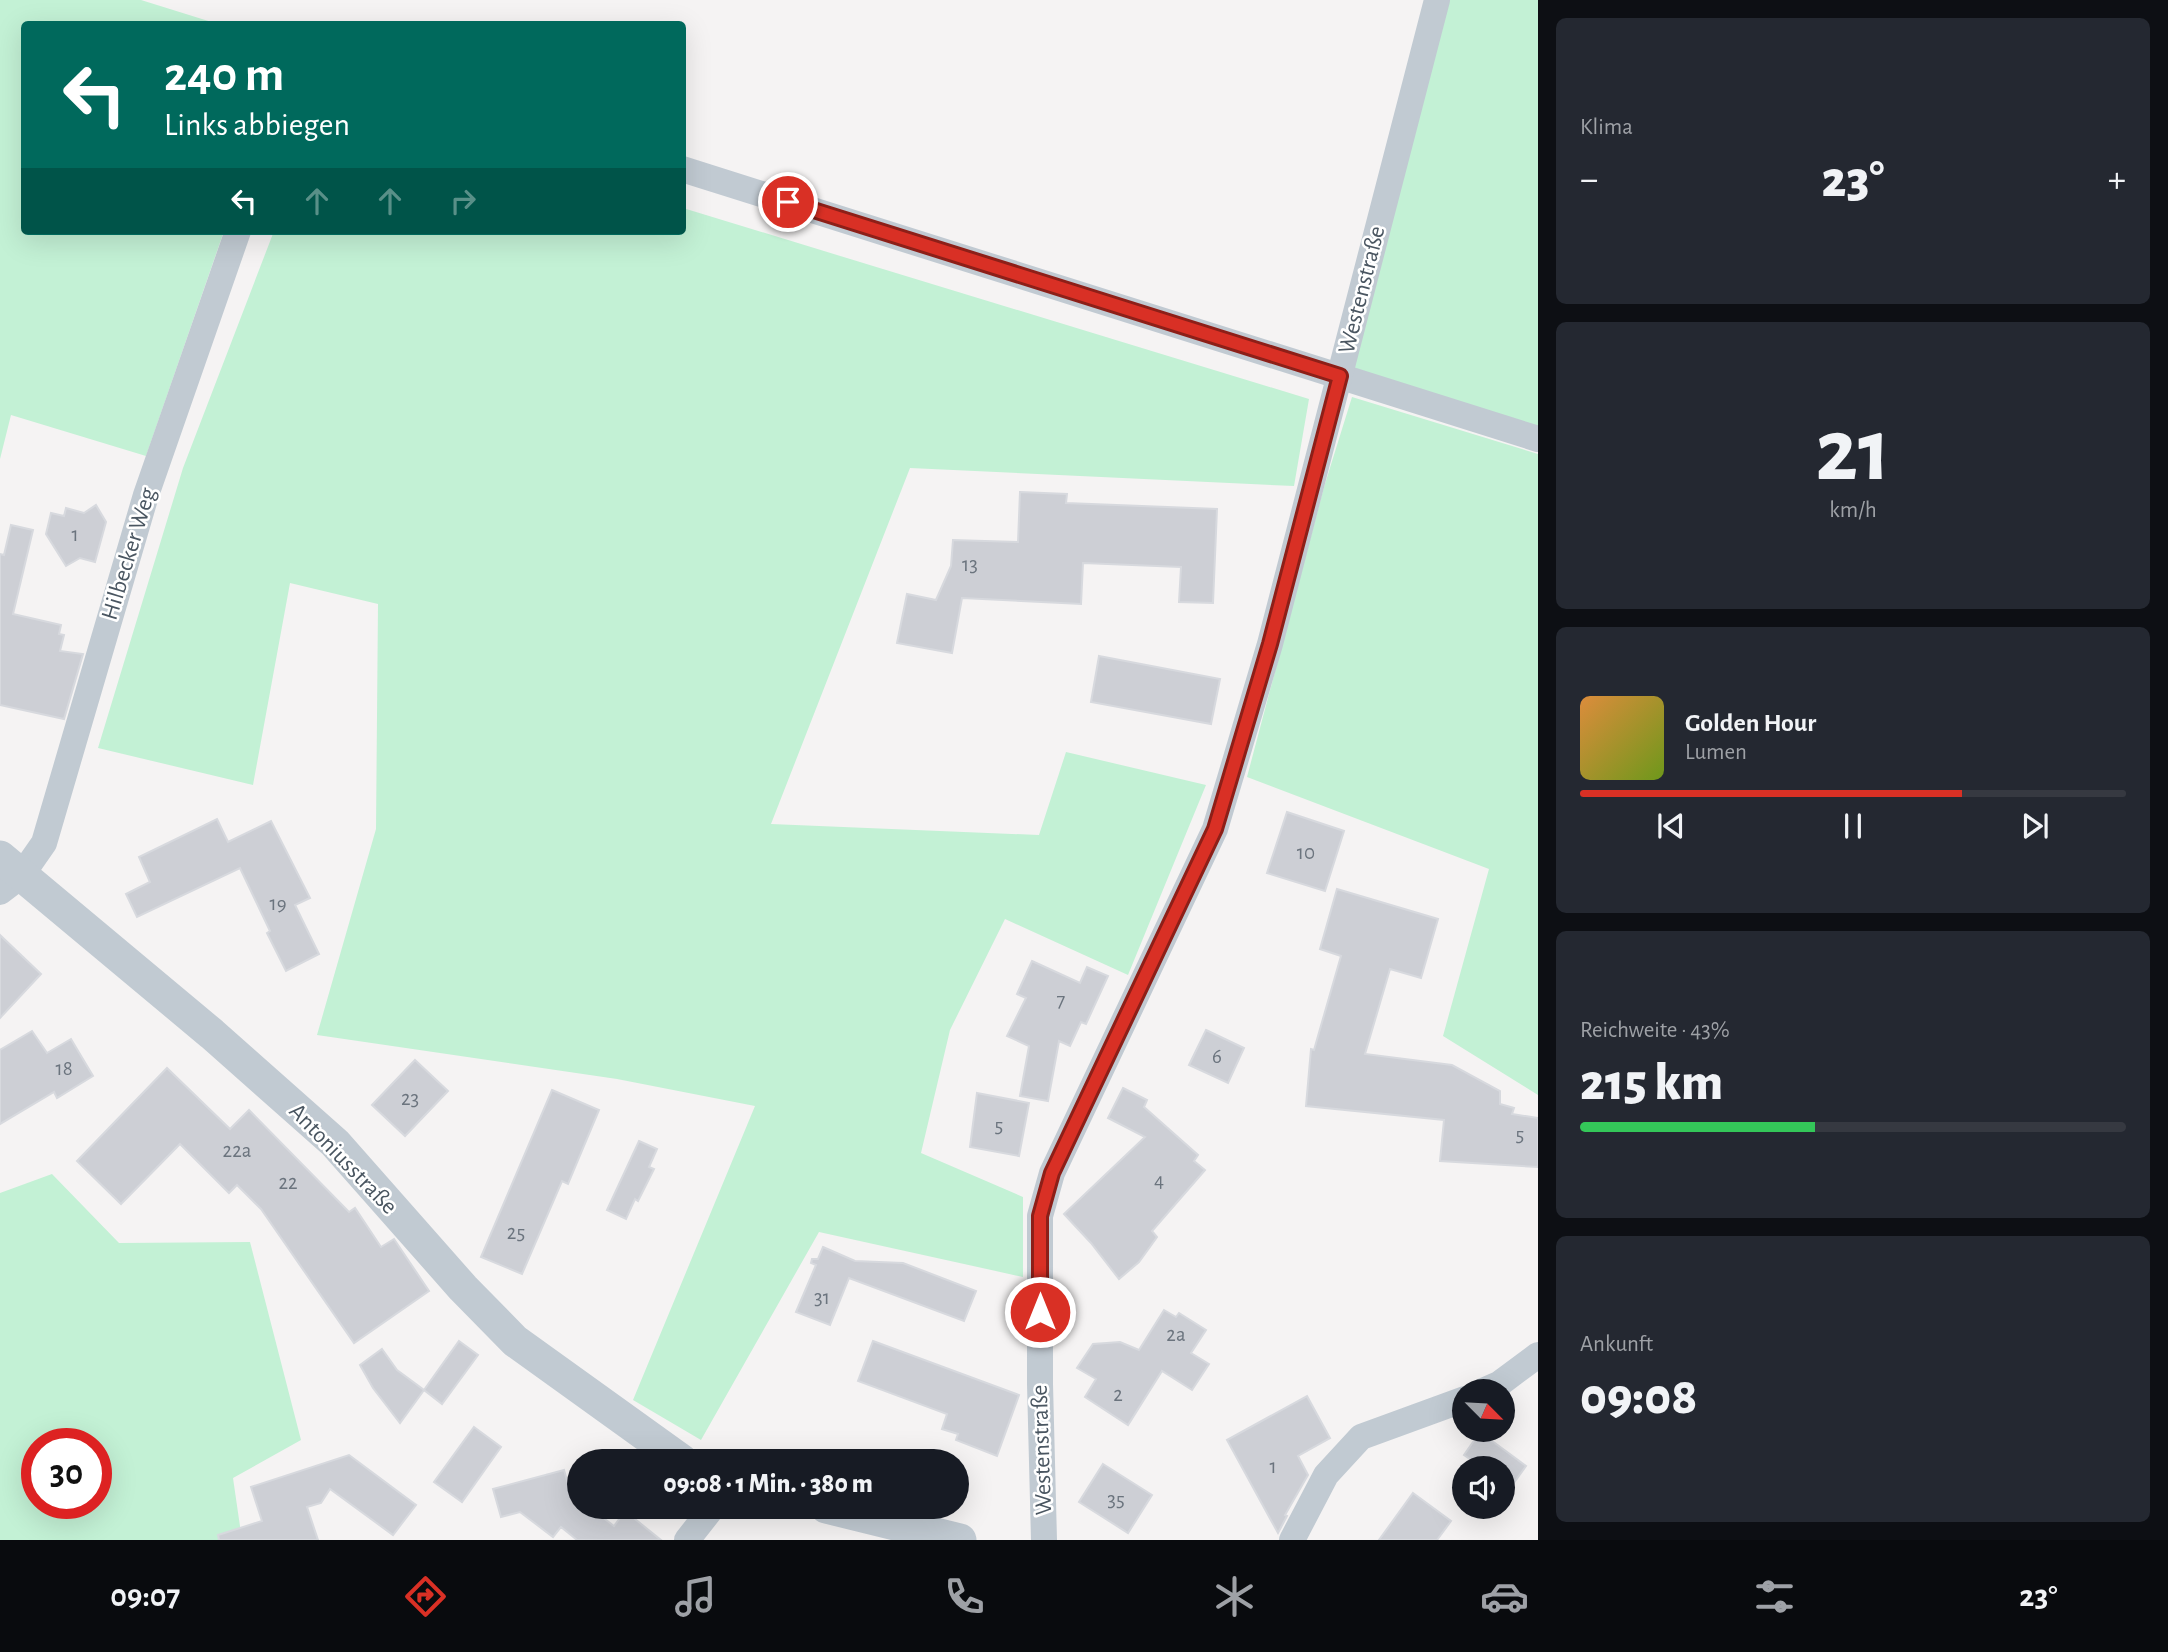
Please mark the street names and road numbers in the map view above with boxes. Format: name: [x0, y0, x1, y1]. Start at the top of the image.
street label: Westenstraße: [1335, 224, 1389, 356]
street label: Hilbecker Weg: [97, 485, 161, 623]
street label: Antoniusstraße: [284, 1099, 402, 1219]
street label: Westenstraße: [1028, 1384, 1056, 1516]

